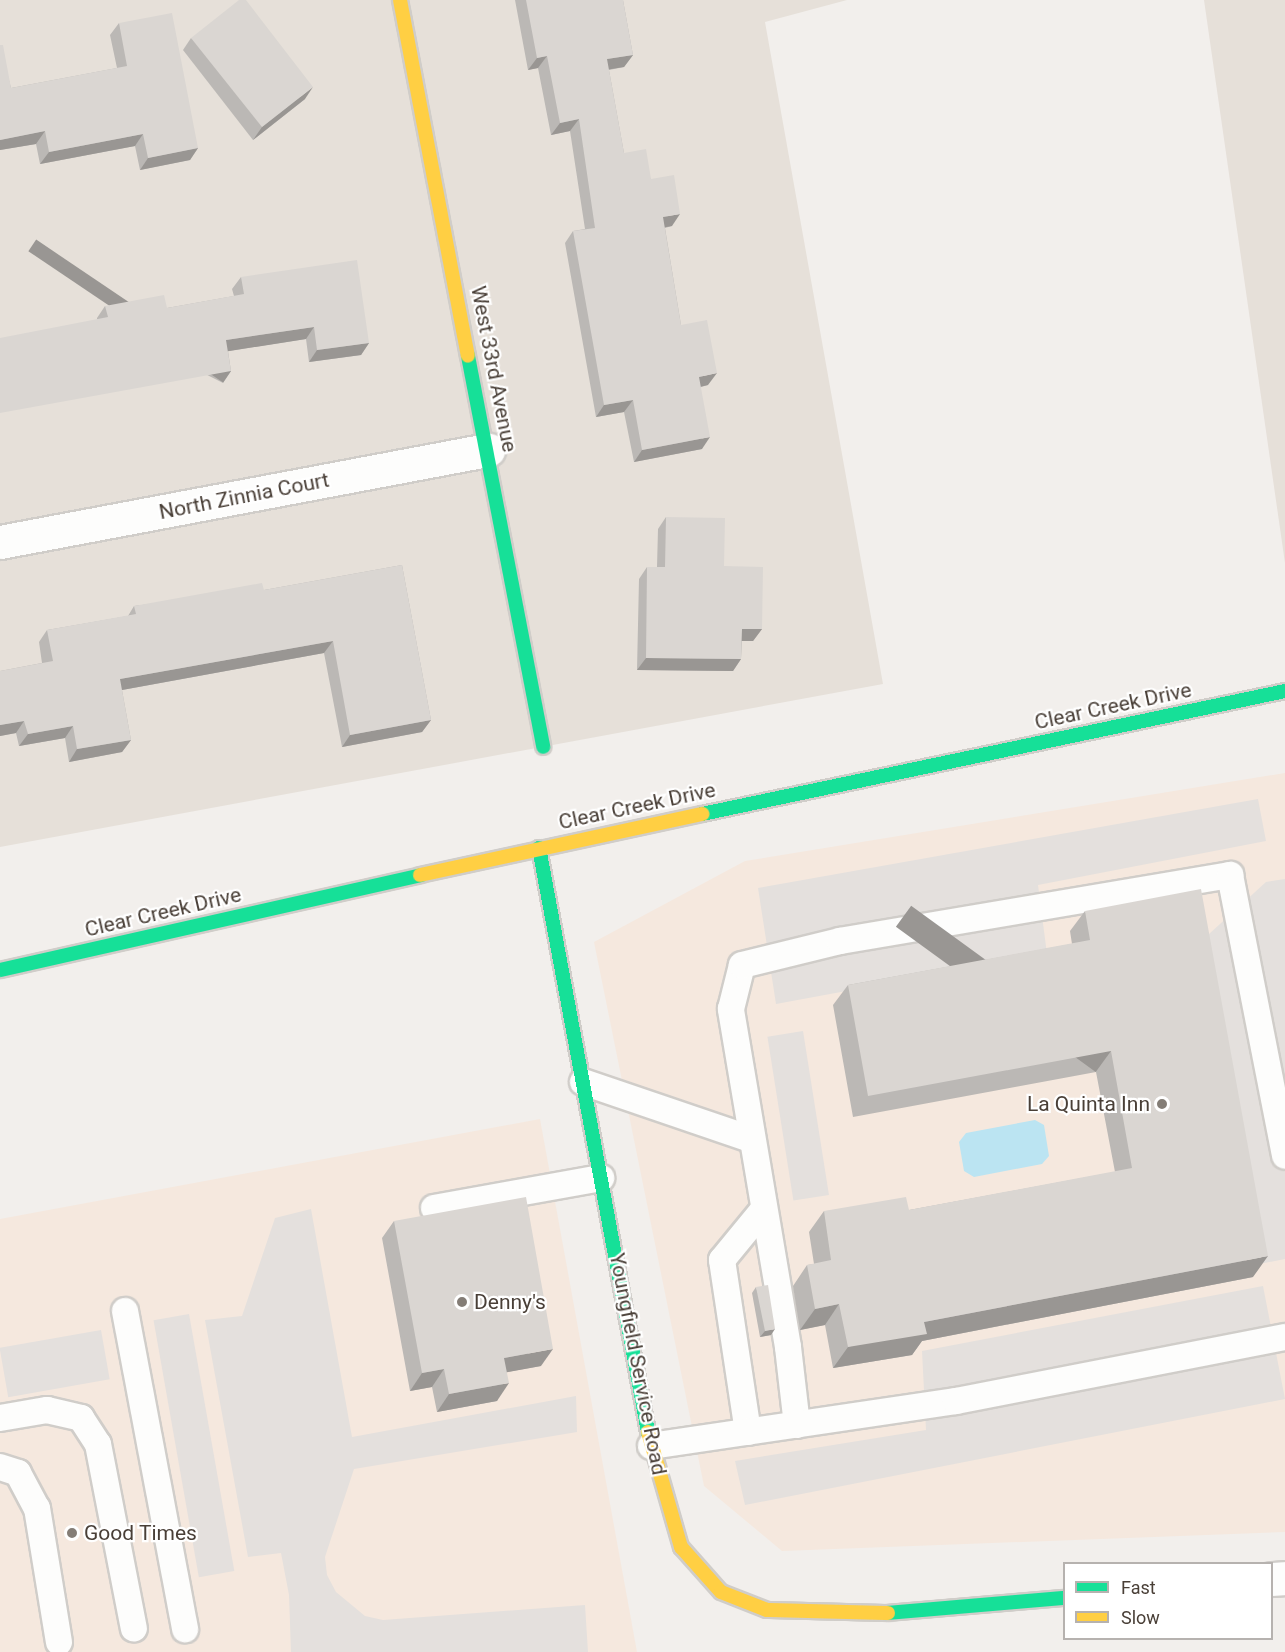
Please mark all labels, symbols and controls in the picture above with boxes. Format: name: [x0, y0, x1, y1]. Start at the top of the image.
street label: West 33rd Avenue: [466, 284, 522, 454]
street label: North Zinnia Court: [157, 467, 331, 525]
street label: Clear Creek Drive: [1032, 677, 1194, 735]
street label: Clear Creek Drive: [556, 777, 718, 835]
street label: Clear Creek Drive: [82, 882, 244, 942]
place label: La Quinta Inn: [1027, 1091, 1150, 1117]
marker: La Quinta Inn: [1155, 1097, 1169, 1111]
street label: Youngfield Service Road: [604, 1251, 672, 1477]
place label: Denny's: [474, 1289, 546, 1315]
marker: Denny's: [455, 1295, 469, 1309]
place label: Good Times: [84, 1520, 197, 1546]
marker: Good Times: [65, 1526, 79, 1540]
legend: [1063, 1562, 1273, 1640]
text: Fast: [1121, 1577, 1156, 1598]
text: Slow: [1121, 1607, 1160, 1628]

